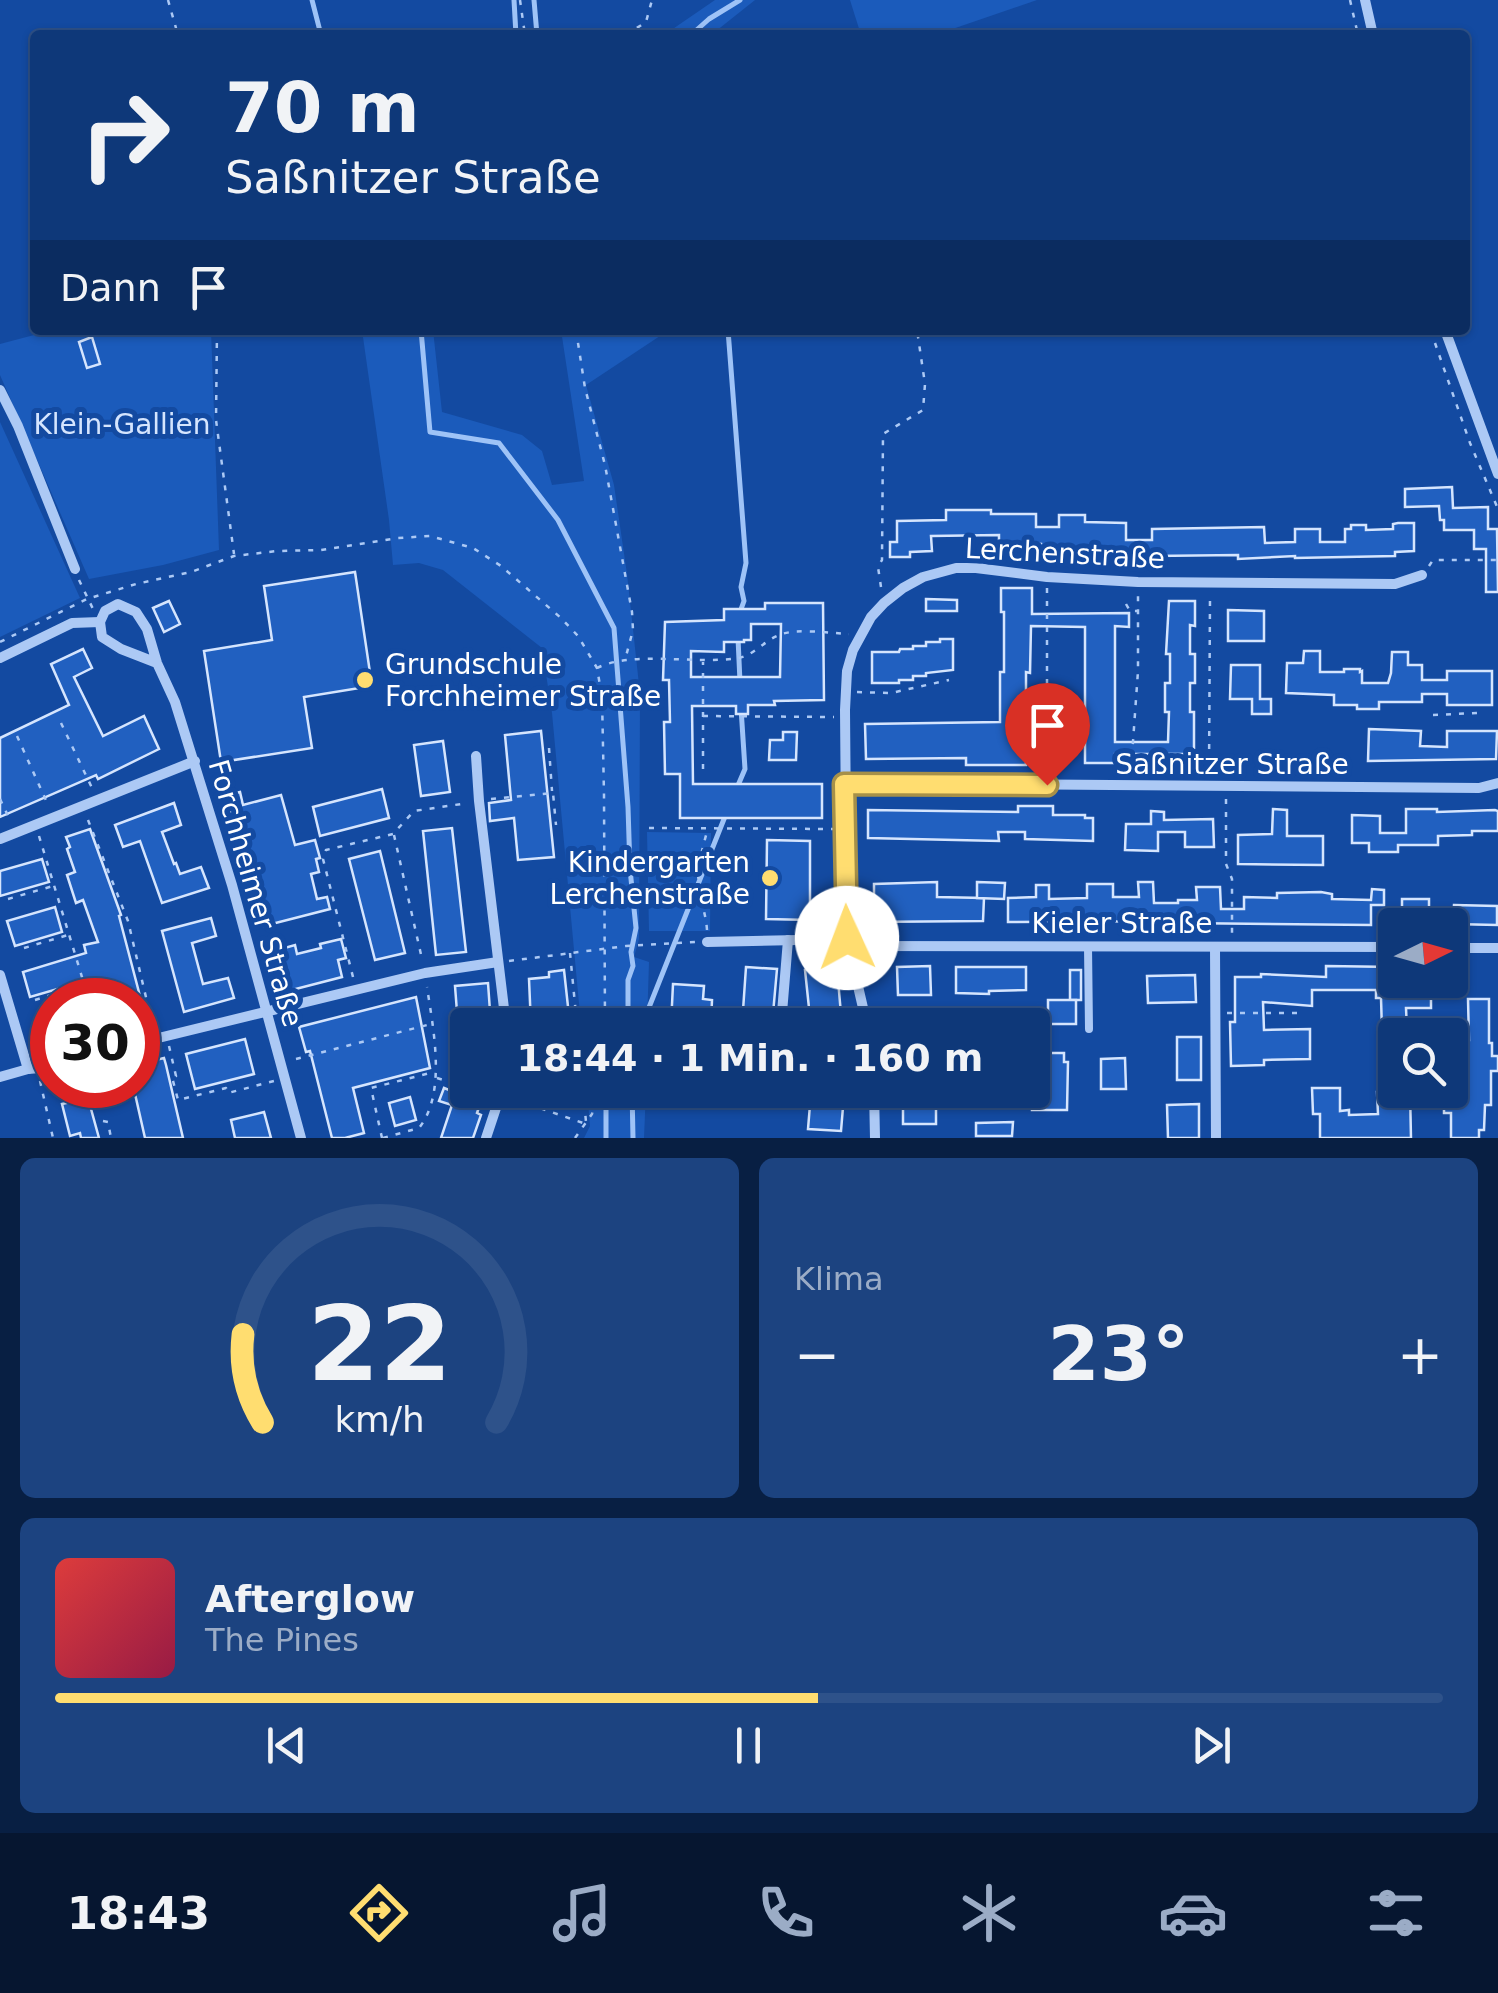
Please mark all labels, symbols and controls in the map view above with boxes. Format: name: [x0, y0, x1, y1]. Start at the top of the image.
text: 70 m: [225, 67, 420, 149]
icon: right: [60, 70, 190, 200]
text: Saßnitzer Straße: [225, 151, 601, 204]
icon: arrive: [181, 260, 236, 315]
text: Dann: [60, 266, 161, 310]
park label: Klein-Gallien: [33, 408, 211, 441]
street label: Lerchenstraße: [964, 532, 1166, 575]
place label: Grundschule Forchheimer Straße: [385, 648, 661, 713]
marker: Grundschule Forchheimer Straße: [354, 669, 376, 691]
pin: [1005, 683, 1090, 786]
icon: arrive: [1020, 698, 1075, 753]
street label: Saßnitzer Straße: [1115, 748, 1349, 781]
street label: Forchheimer Straße: [202, 756, 309, 1030]
place label: Kindergarten Lerchenstraße: [550, 846, 750, 911]
marker: Kindergarten Lerchenstraße: [759, 867, 781, 889]
position arrow: [795, 886, 899, 990]
street label: Kieler Straße: [1031, 907, 1213, 940]
north arrow: [1378, 908, 1468, 998]
map controls: [1378, 908, 1468, 1108]
speed limit sign: 30: [30, 978, 160, 1108]
button: search: [1378, 1018, 1468, 1108]
text: 18:44 · 1 Min. · 160 m: [517, 1036, 983, 1080]
text: Klima: [794, 1260, 884, 1298]
text: 22: [307, 1283, 452, 1405]
text: 23°: [1048, 1310, 1189, 1398]
text: −: [794, 1323, 840, 1387]
text: +: [1397, 1323, 1443, 1387]
text: km/h: [334, 1399, 425, 1440]
text: Afterglow: [205, 1577, 415, 1621]
text: The Pines: [205, 1621, 359, 1659]
icon: previous: [259, 1718, 314, 1773]
icon: pause: [721, 1718, 776, 1773]
icon: next: [1184, 1718, 1239, 1773]
icon: directions: [344, 1878, 414, 1948]
icon: music: [547, 1878, 617, 1948]
icon: phone: [751, 1878, 821, 1948]
icon: climate: [954, 1878, 1024, 1948]
icon: car: [1158, 1878, 1228, 1948]
icon: filters: [1361, 1878, 1431, 1948]
text: 18:43: [67, 1887, 210, 1940]

